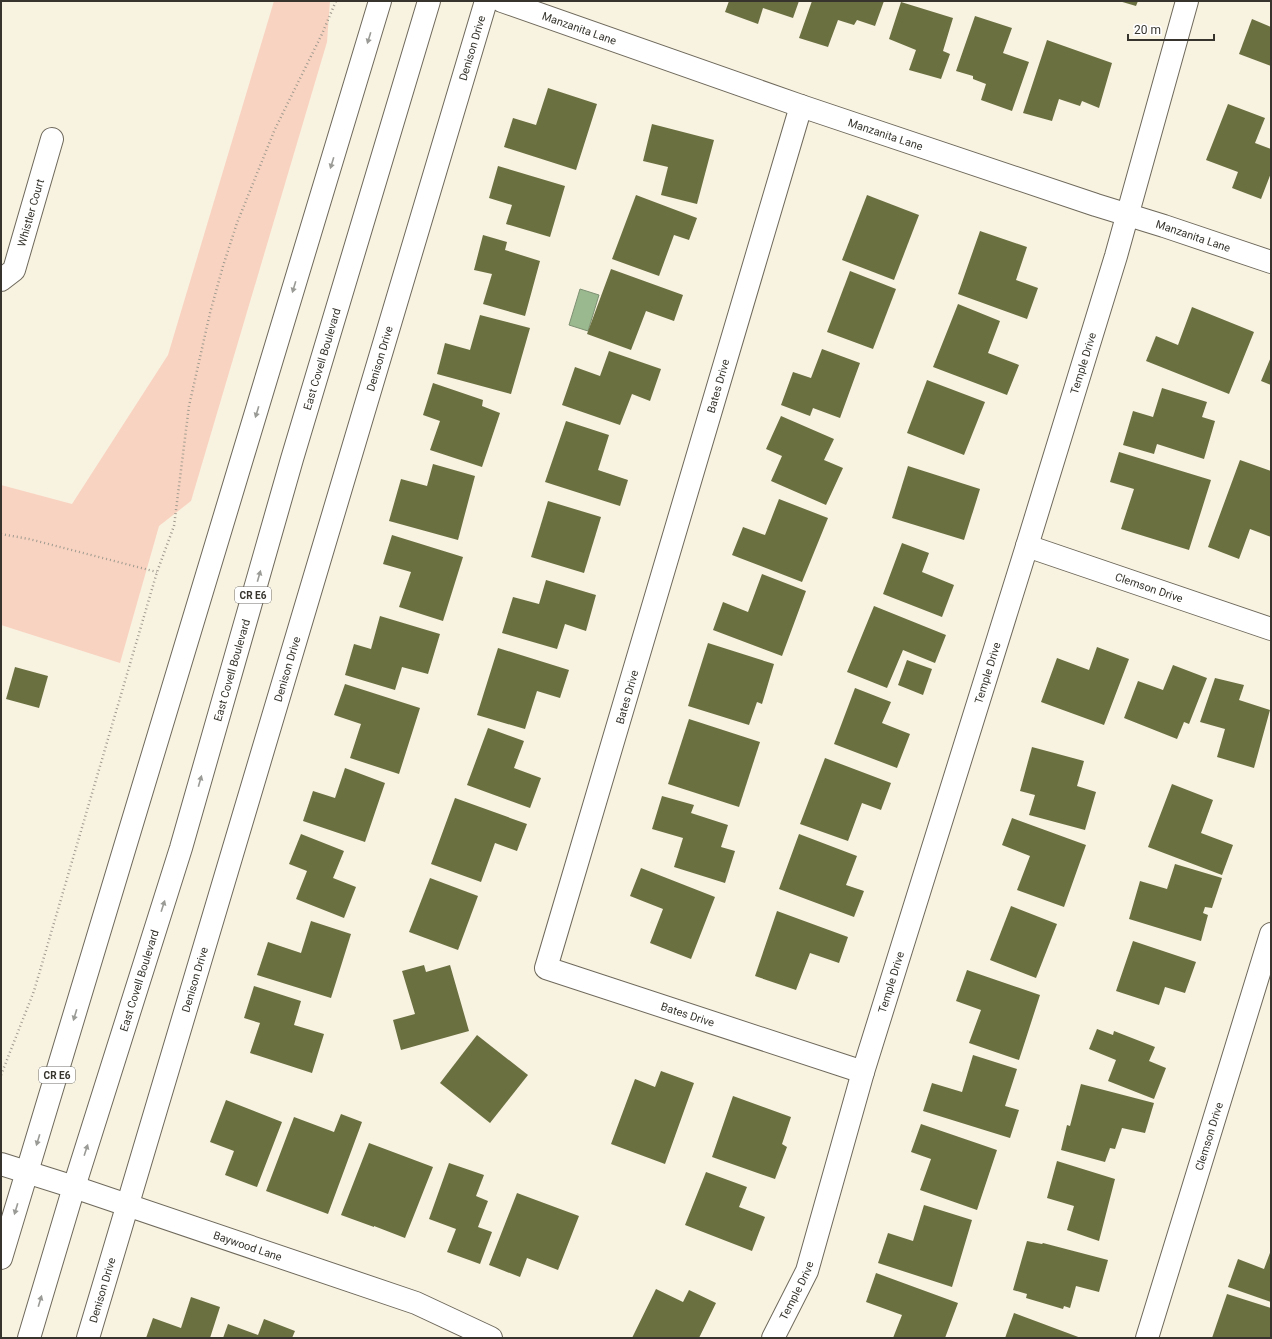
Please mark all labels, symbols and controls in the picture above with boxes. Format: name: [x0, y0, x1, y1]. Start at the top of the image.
street label: Manzanita Lane: [540, 10, 618, 48]
street label: Denison Drive: [457, 14, 488, 82]
scale bar: [1128, 16, 1214, 42]
text: 20 m: [1134, 23, 1161, 37]
one-way arrow: [366, 33, 372, 45]
street label: Manzanita Lane: [846, 116, 925, 153]
one-way arrow: [329, 157, 335, 169]
street label: Whistler Court: [15, 177, 47, 248]
street label: Manzanita Lane: [1154, 218, 1232, 255]
one-way arrow: [291, 282, 297, 294]
street label: East Covell Boulevard: [301, 307, 344, 412]
street label: Denison Drive: [364, 324, 396, 393]
street label: Temple Drive: [1068, 331, 1099, 396]
street label: Bates Drive: [705, 358, 732, 415]
one-way arrow: [254, 406, 260, 418]
one-way arrow: [256, 569, 262, 581]
street label: Clemson Drive: [1113, 570, 1185, 606]
road number: CR E6: [235, 587, 271, 603]
street label: East Covell Boulevard: [211, 618, 253, 723]
street label: Denison Drive: [272, 635, 304, 703]
street label: Temple Drive: [972, 640, 1004, 705]
street label: Bates Drive: [614, 669, 641, 726]
one-way arrow: [197, 775, 203, 787]
one-way arrow: [160, 900, 166, 912]
street label: East Covell Boulevard: [118, 928, 162, 1033]
street label: Denison Drive: [179, 945, 211, 1014]
street label: Temple Drive: [876, 950, 907, 1015]
street label: Bates Drive: [659, 1000, 716, 1030]
one-way arrow: [72, 1009, 78, 1021]
road number: CR E6: [39, 1067, 75, 1083]
street label: Clemson Drive: [1193, 1100, 1226, 1172]
one-way arrow: [35, 1134, 41, 1146]
one-way arrow: [83, 1144, 89, 1156]
one-way arrow: [13, 1204, 19, 1216]
street label: Baywood Lane: [212, 1229, 284, 1264]
street label: Denison Drive: [87, 1256, 119, 1324]
street label: Temple Drive: [777, 1260, 816, 1322]
one-way arrow: [37, 1294, 43, 1306]

